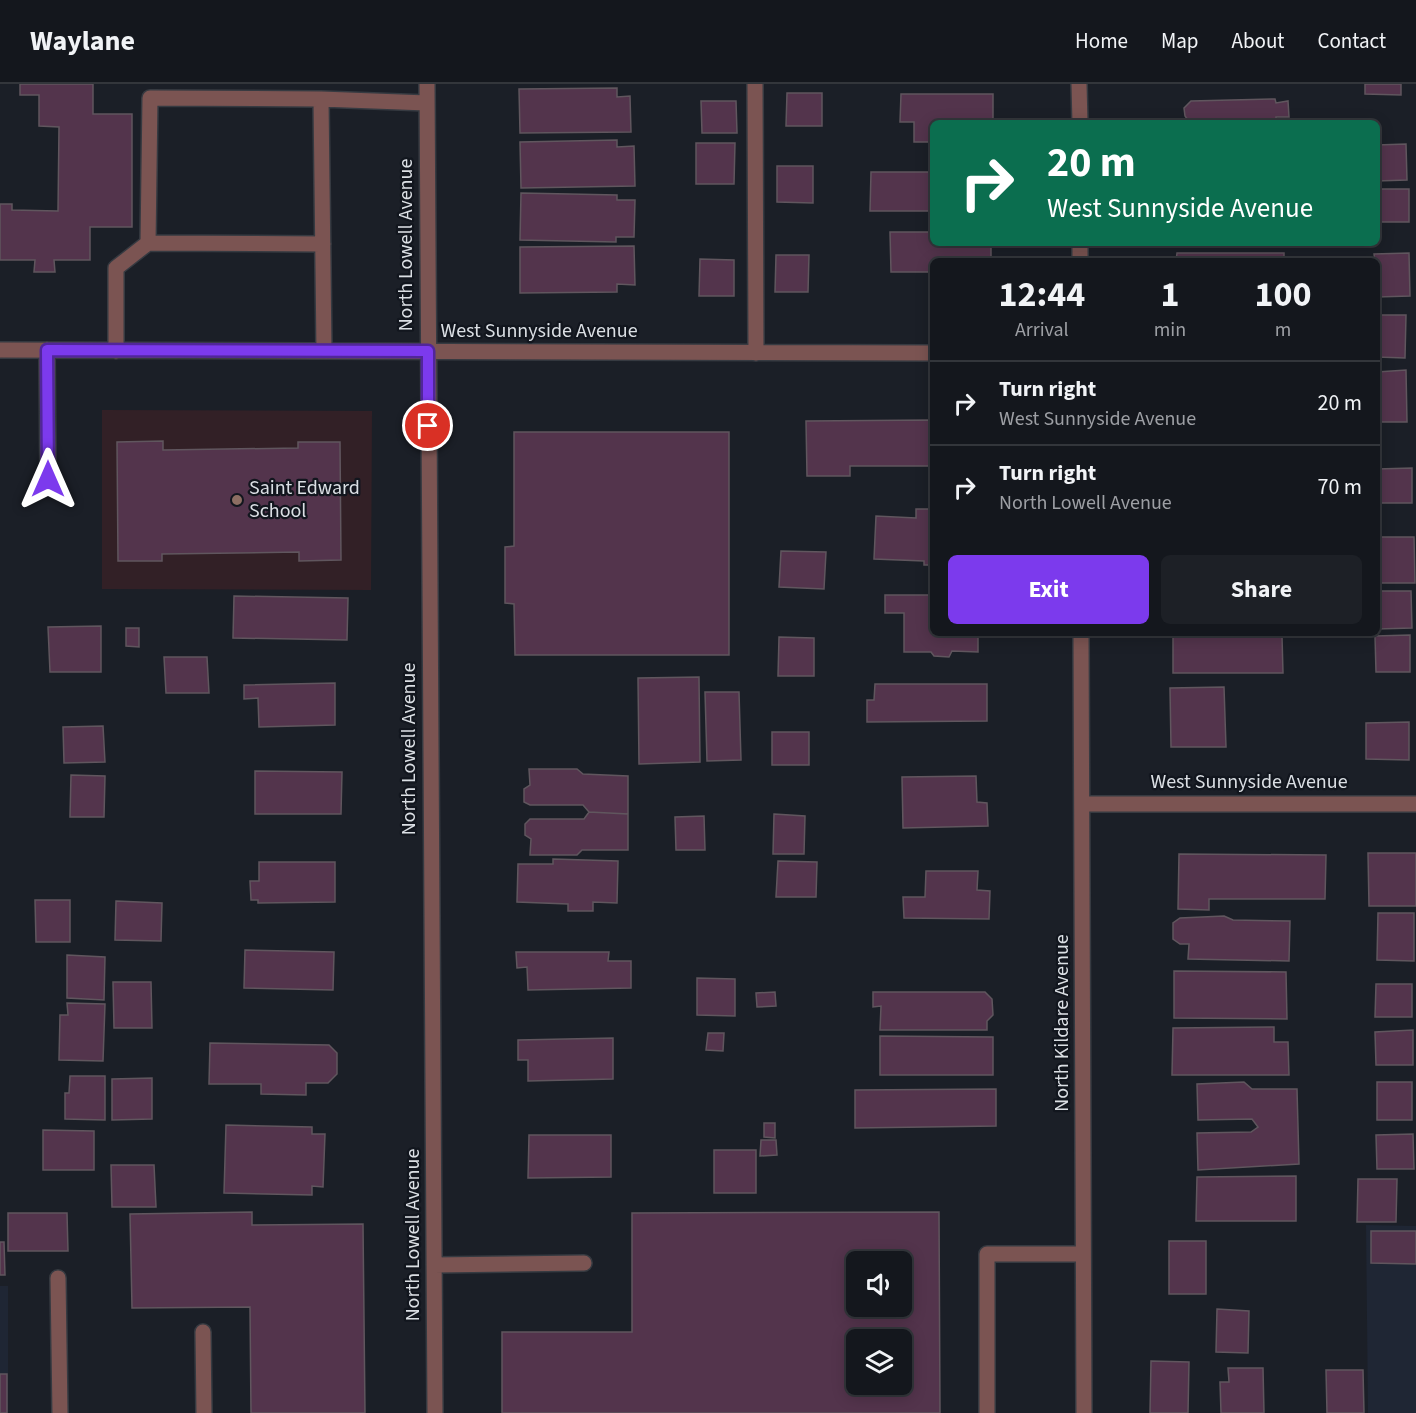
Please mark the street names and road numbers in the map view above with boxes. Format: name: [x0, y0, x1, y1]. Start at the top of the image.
street label: North Lowell Avenue: [392, 159, 420, 331]
street label: West Sunnyside Avenue: [440, 317, 638, 345]
street label: North Lowell Avenue: [395, 663, 423, 835]
street label: West Sunnyside Avenue: [1150, 768, 1348, 796]
street label: North Kildare Avenue: [1048, 934, 1076, 1112]
street label: North Lowell Avenue: [399, 1149, 427, 1321]

